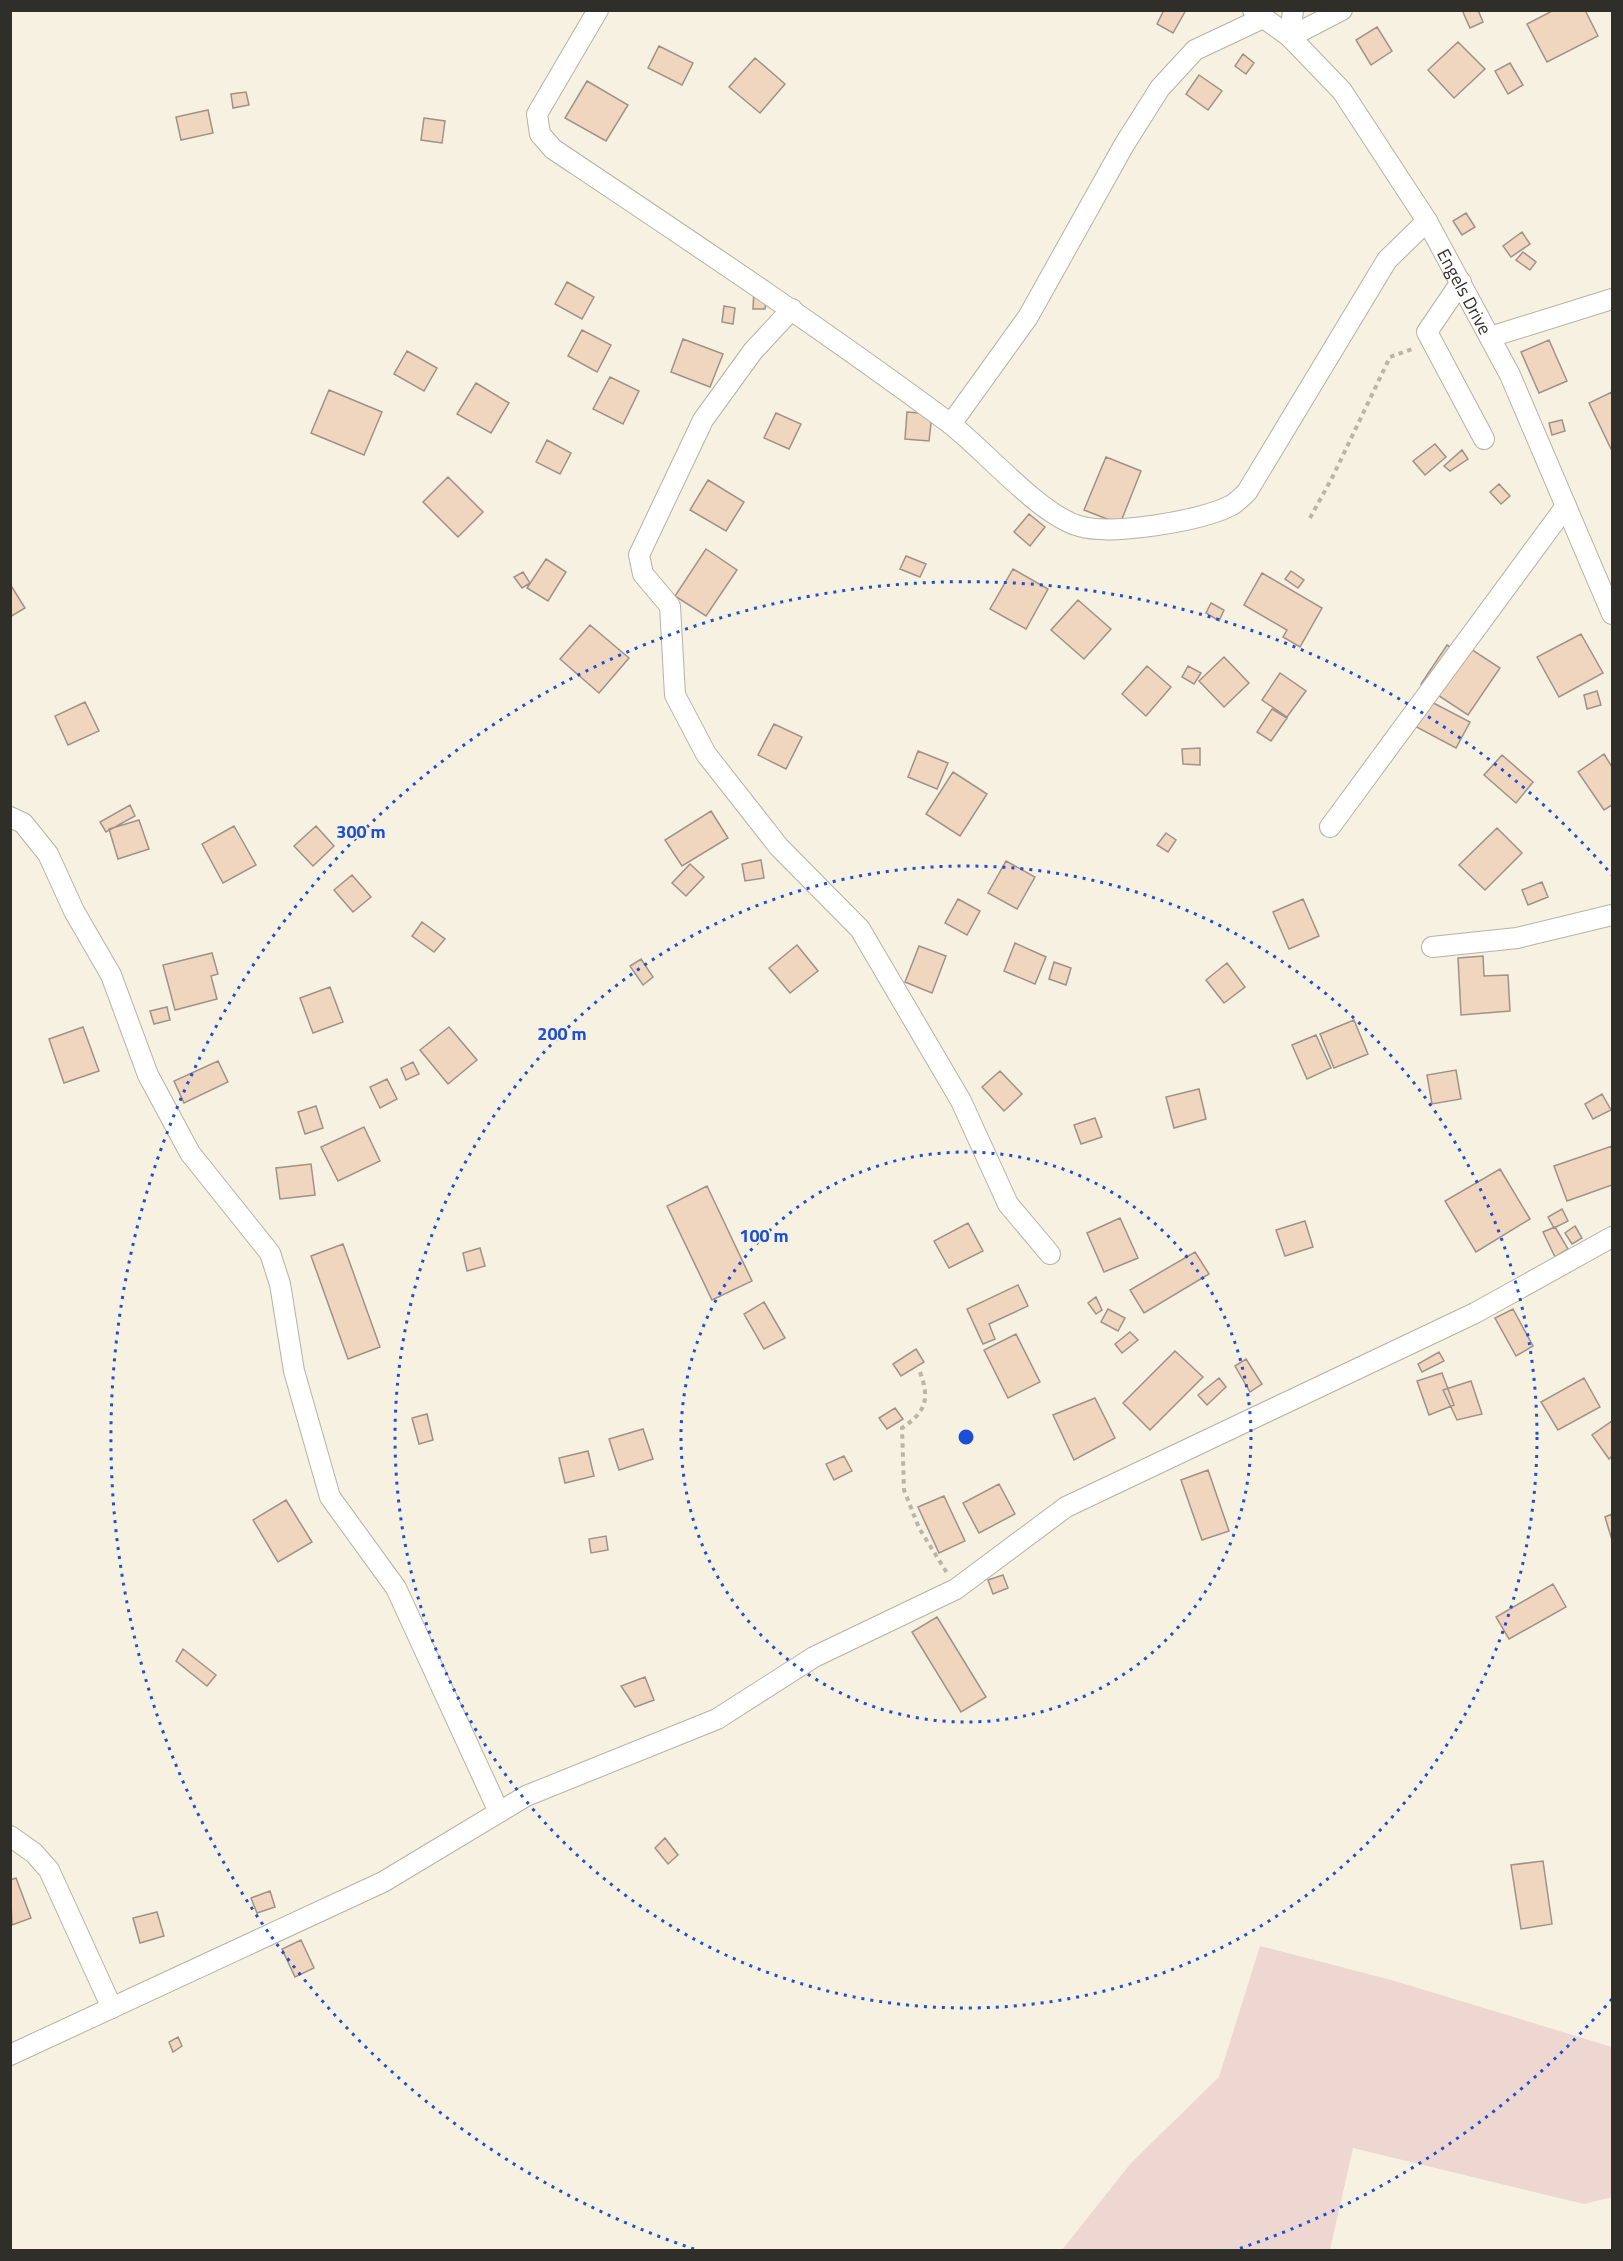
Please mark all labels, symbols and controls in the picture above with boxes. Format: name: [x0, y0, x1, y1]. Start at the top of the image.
street label: Engels Drive: [1431, 244, 1499, 339]
text: 300 m: [336, 818, 386, 845]
text: 200 m: [537, 1020, 587, 1047]
text: 100 m: [739, 1222, 789, 1249]
centre of rings: [956, 1427, 976, 1447]

